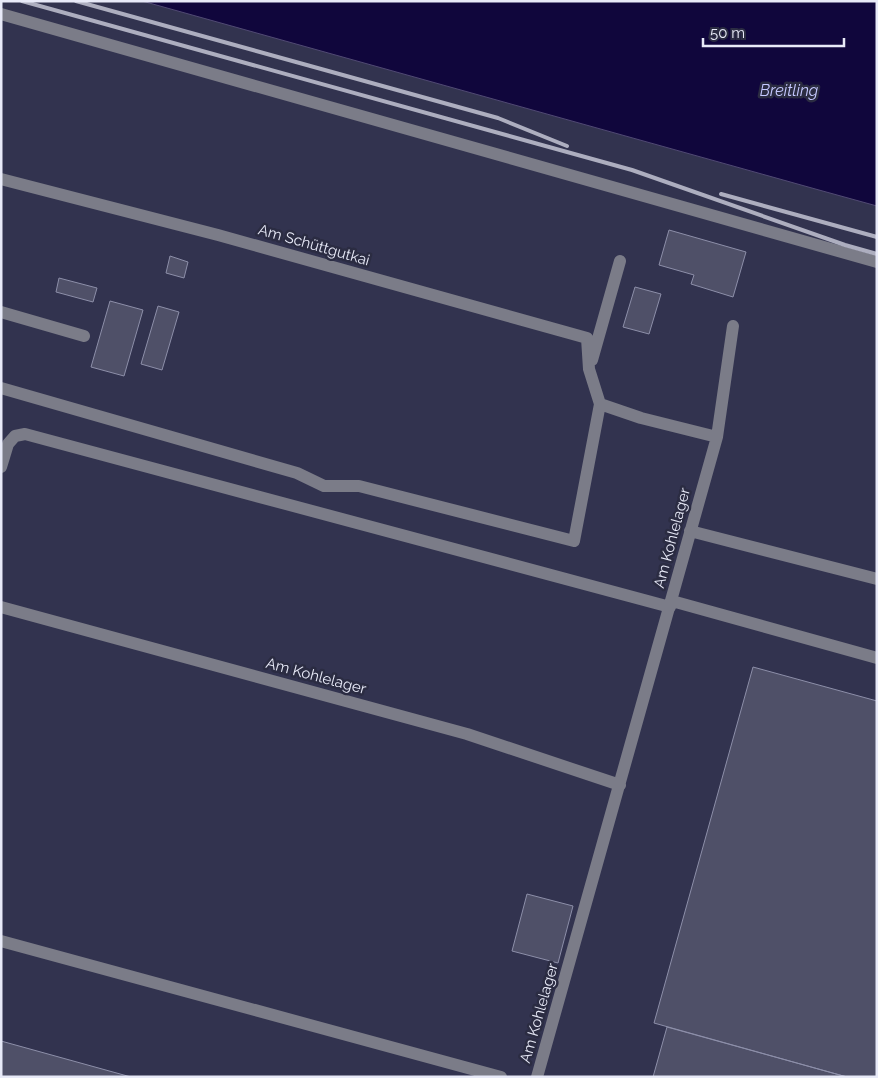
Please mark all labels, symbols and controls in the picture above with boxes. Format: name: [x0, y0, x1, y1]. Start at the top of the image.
scale bar: [703, 15, 844, 47]
text: 50 m: [710, 24, 745, 42]
water label: Breitling: [760, 81, 819, 100]
street label: Am Schüttgutkai: [256, 220, 372, 270]
street label: Am Kohlelager: [650, 485, 694, 590]
street label: Am Kohlelager: [264, 654, 369, 698]
street label: Am Kohlelager: [516, 960, 562, 1065]

